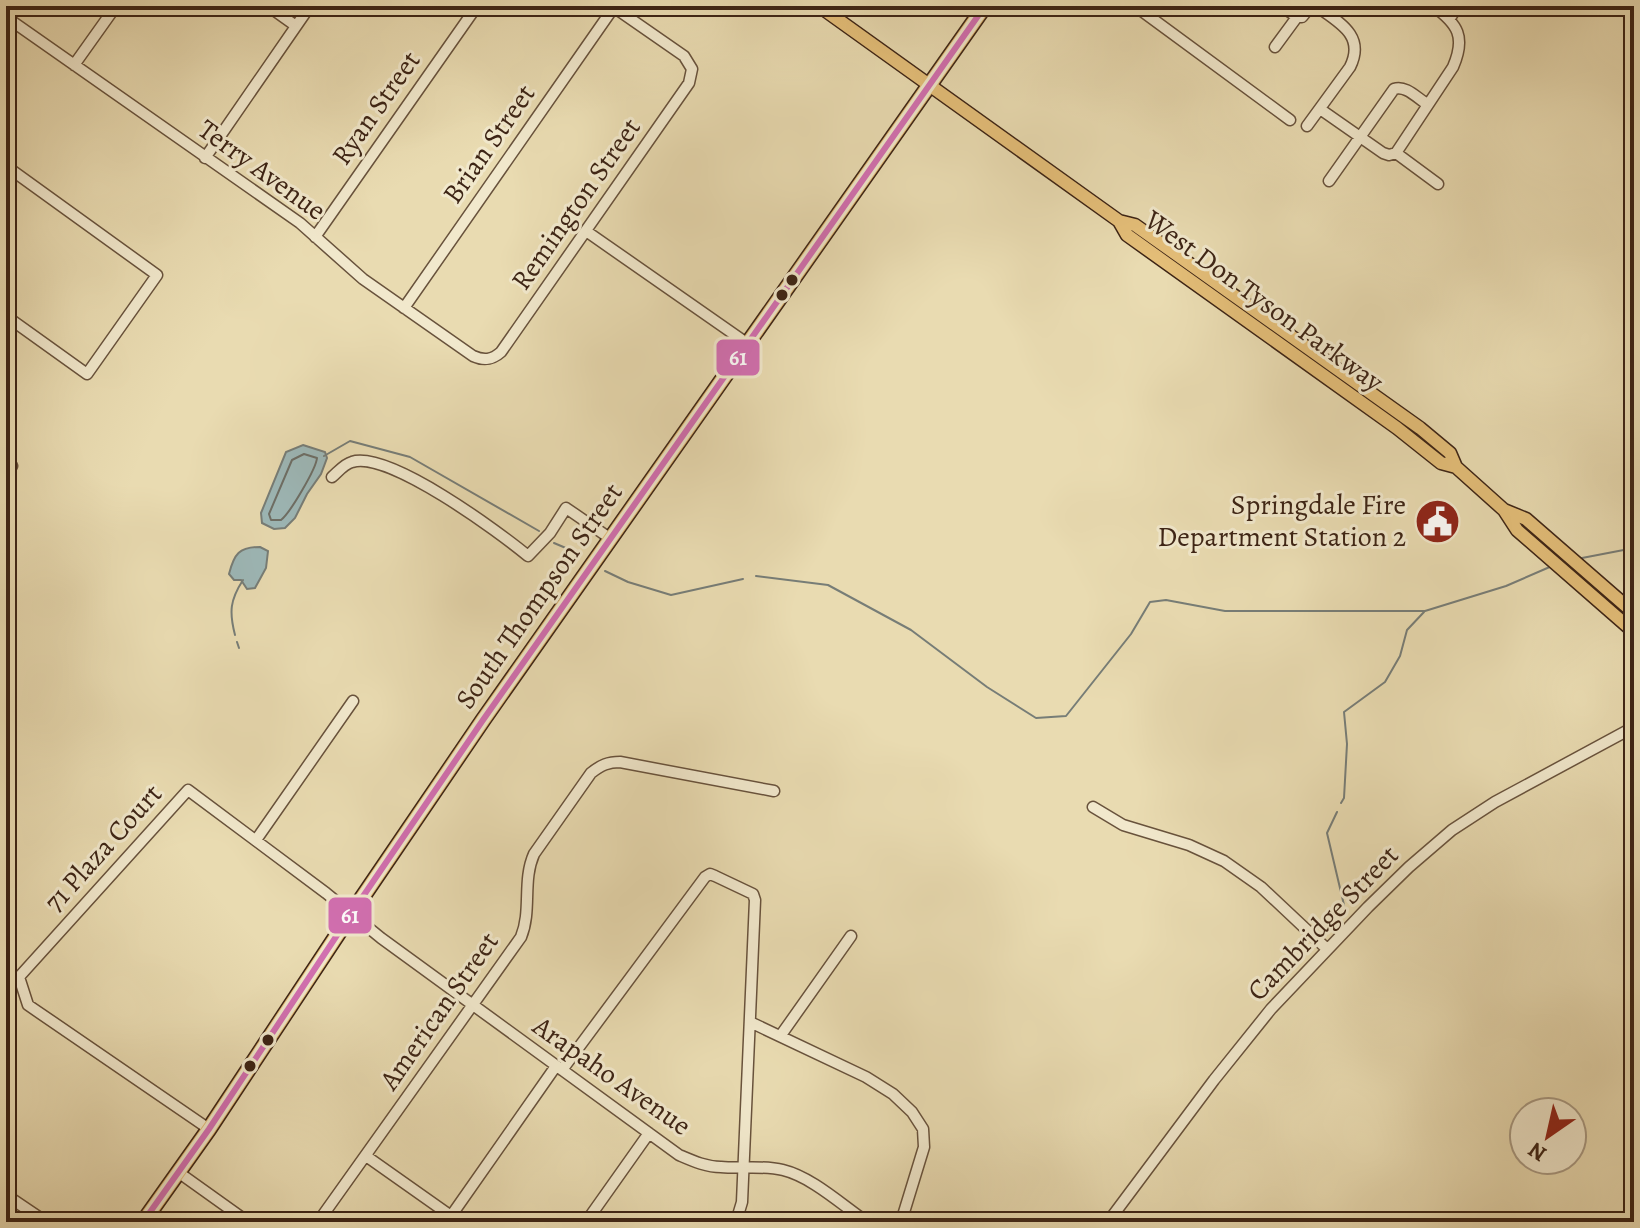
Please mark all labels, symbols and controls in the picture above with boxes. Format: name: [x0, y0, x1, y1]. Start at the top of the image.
street label: Ryan Street: [323, 43, 429, 173]
street label: Brian Street: [434, 77, 544, 211]
street label: Remington Street: [502, 110, 650, 298]
street label: Terry Avenue: [190, 111, 334, 229]
street label: West Don Tyson Parkway: [1136, 201, 1391, 401]
unlabelled marker: [784, 272, 800, 288]
unlabelled marker: [774, 287, 790, 303]
line badge: 61: [715, 338, 761, 377]
text: 61: [729, 343, 747, 373]
street label: South Thompson Street: [447, 475, 631, 717]
place label: Springdale Fire Department Station 2: [1158, 486, 1406, 556]
public building icon: Springdale Fire Department Station 2: [1413, 497, 1461, 545]
street label: 71 Plaza Court: [35, 776, 171, 920]
street label: Cambridge Street: [1239, 837, 1407, 1009]
line badge: 61: [327, 896, 373, 935]
text: 61: [341, 901, 359, 931]
street label: American Street: [370, 924, 508, 1098]
street label: Arapaho Avenue: [525, 1007, 699, 1145]
unlabelled marker: [260, 1032, 276, 1048]
unlabelled marker: [242, 1058, 258, 1074]
north arrow: [1508, 1096, 1588, 1176]
text: N: [1522, 1135, 1552, 1169]

